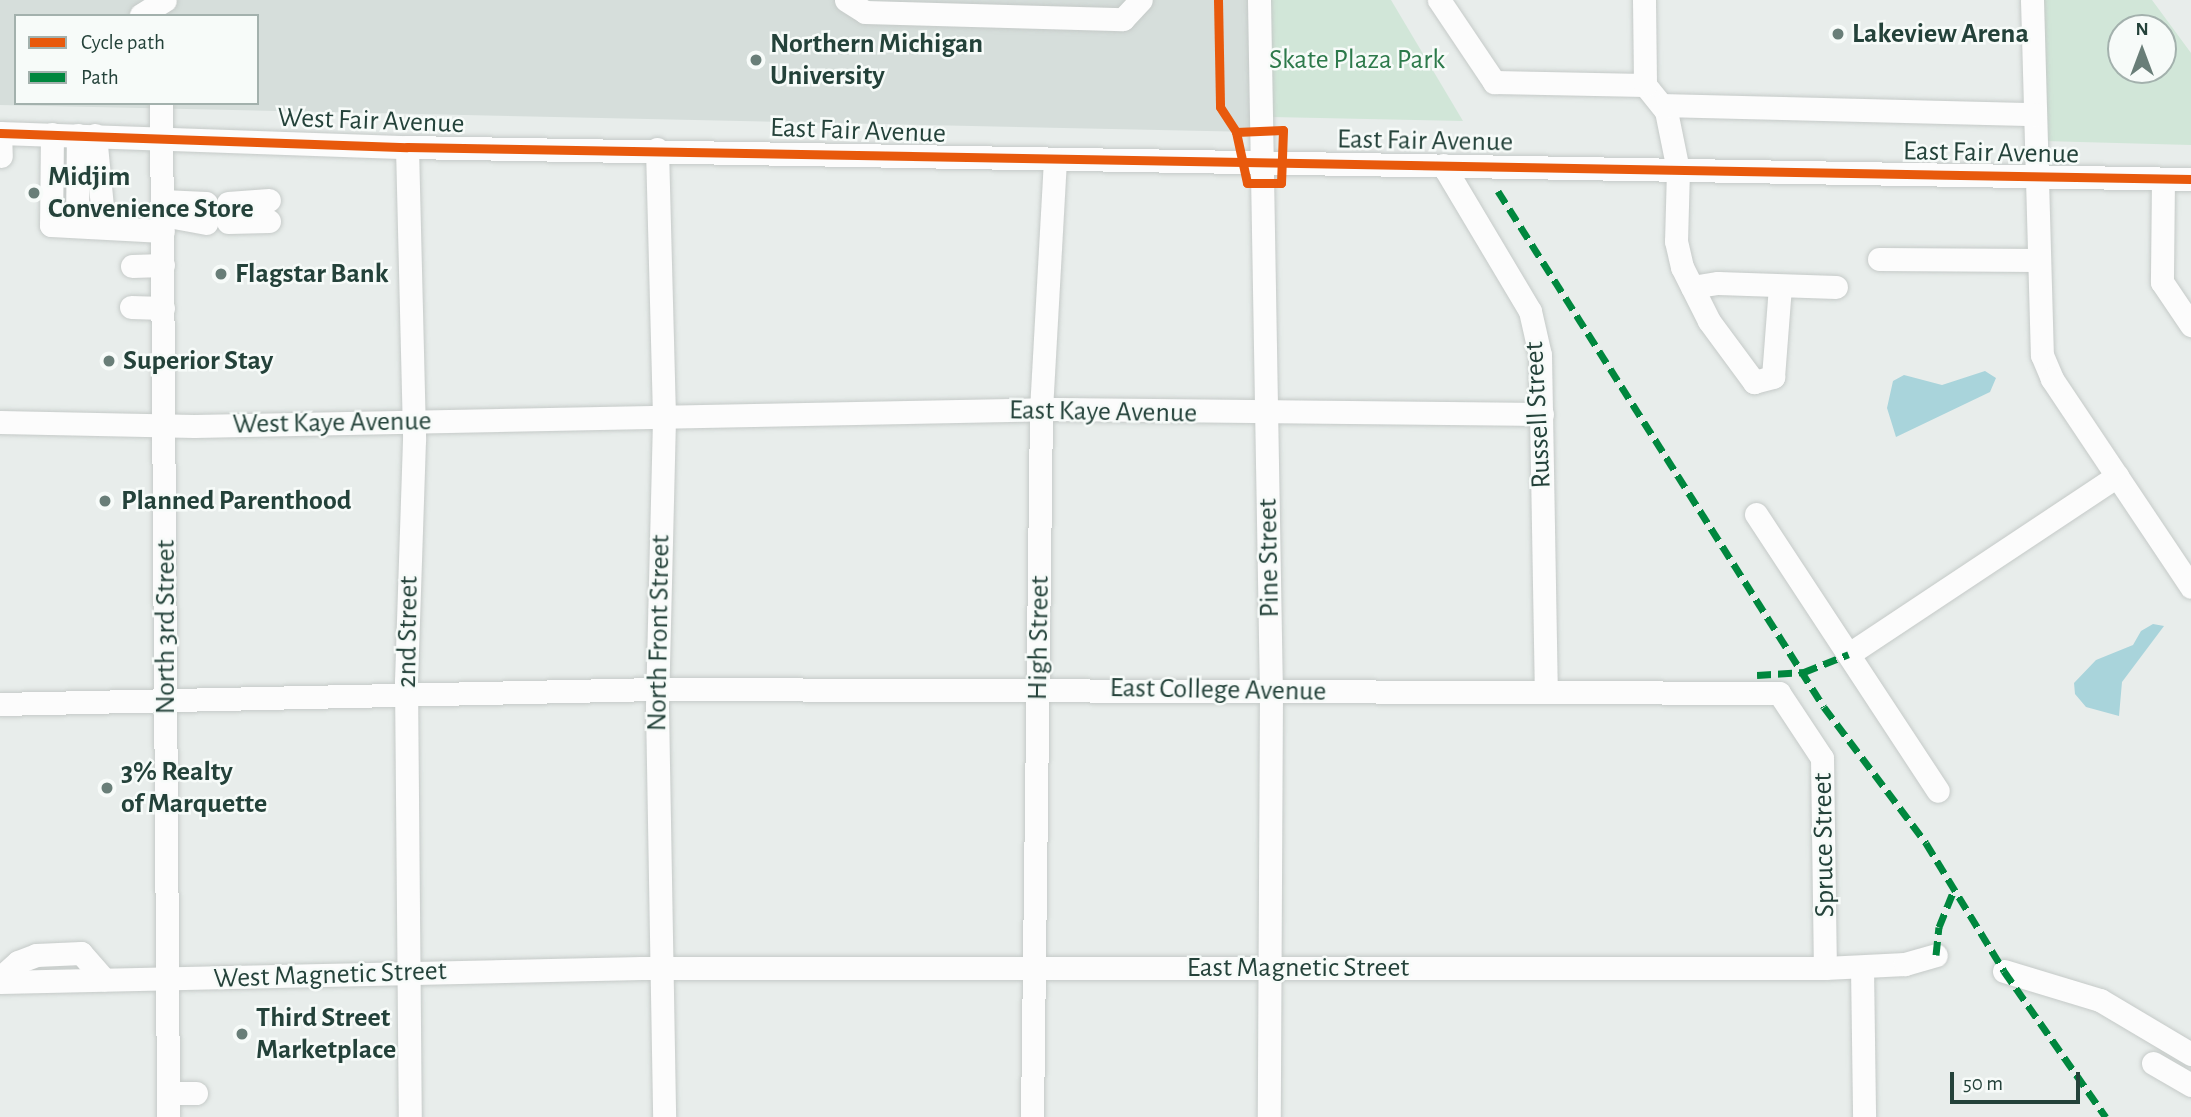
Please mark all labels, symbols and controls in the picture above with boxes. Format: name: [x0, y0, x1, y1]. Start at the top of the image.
legend: [14, 14, 259, 105]
north arrow: [2107, 14, 2177, 84]
place label: Lakeview Arena: [1852, 17, 2029, 51]
text: N: [2135, 20, 2149, 39]
marker: Lakeview Arena: [1830, 26, 1846, 42]
place label: Northern Michigan University: [770, 27, 983, 93]
text: Cycle path: [81, 32, 165, 53]
park label: Skate Plaza Park: [1269, 43, 1445, 77]
marker: Northern Michigan University: [748, 52, 764, 68]
text: Path: [81, 67, 119, 88]
street label: West Fair Avenue: [277, 101, 465, 141]
street label: East Fair Avenue: [769, 111, 947, 151]
street label: East Fair Avenue: [1337, 123, 1513, 159]
street label: East Fair Avenue: [1903, 135, 2079, 171]
place label: Midjim Convenience Store: [48, 160, 254, 226]
marker: Midjim Convenience Store: [26, 185, 42, 201]
place label: Flagstar Bank: [235, 257, 389, 291]
marker: Flagstar Bank: [213, 266, 229, 282]
street label: Russell Street: [1517, 341, 1559, 489]
place label: Superior Stay: [123, 344, 273, 378]
marker: Superior Stay: [101, 353, 117, 369]
street label: East Kaye Avenue: [1009, 394, 1197, 430]
street label: West Kaye Avenue: [232, 404, 432, 442]
place label: Planned Parenthood: [121, 484, 351, 518]
marker: Planned Parenthood: [95, 491, 115, 511]
street label: Pine Street: [1251, 498, 1287, 618]
street label: North Front Street: [640, 534, 678, 732]
street label: North 3rd Street: [149, 540, 183, 714]
street label: High Street: [1021, 575, 1057, 701]
street label: 2nd Street: [390, 576, 426, 688]
street label: East College Avenue: [1109, 671, 1327, 709]
place label: 3% Realty of Marquette: [121, 755, 267, 821]
street label: Spruce Street: [1806, 772, 1842, 918]
marker: 3% Realty of Marquette: [99, 780, 115, 796]
street label: East Magnetic Street: [1187, 951, 1409, 985]
street label: West Magnetic Street: [213, 954, 447, 996]
place label: Third Street Marketplace: [256, 1001, 396, 1067]
marker: Third Street Marketplace: [234, 1026, 250, 1042]
scale bar: [1953, 1058, 2082, 1102]
text: 50 m: [1963, 1073, 2003, 1094]

